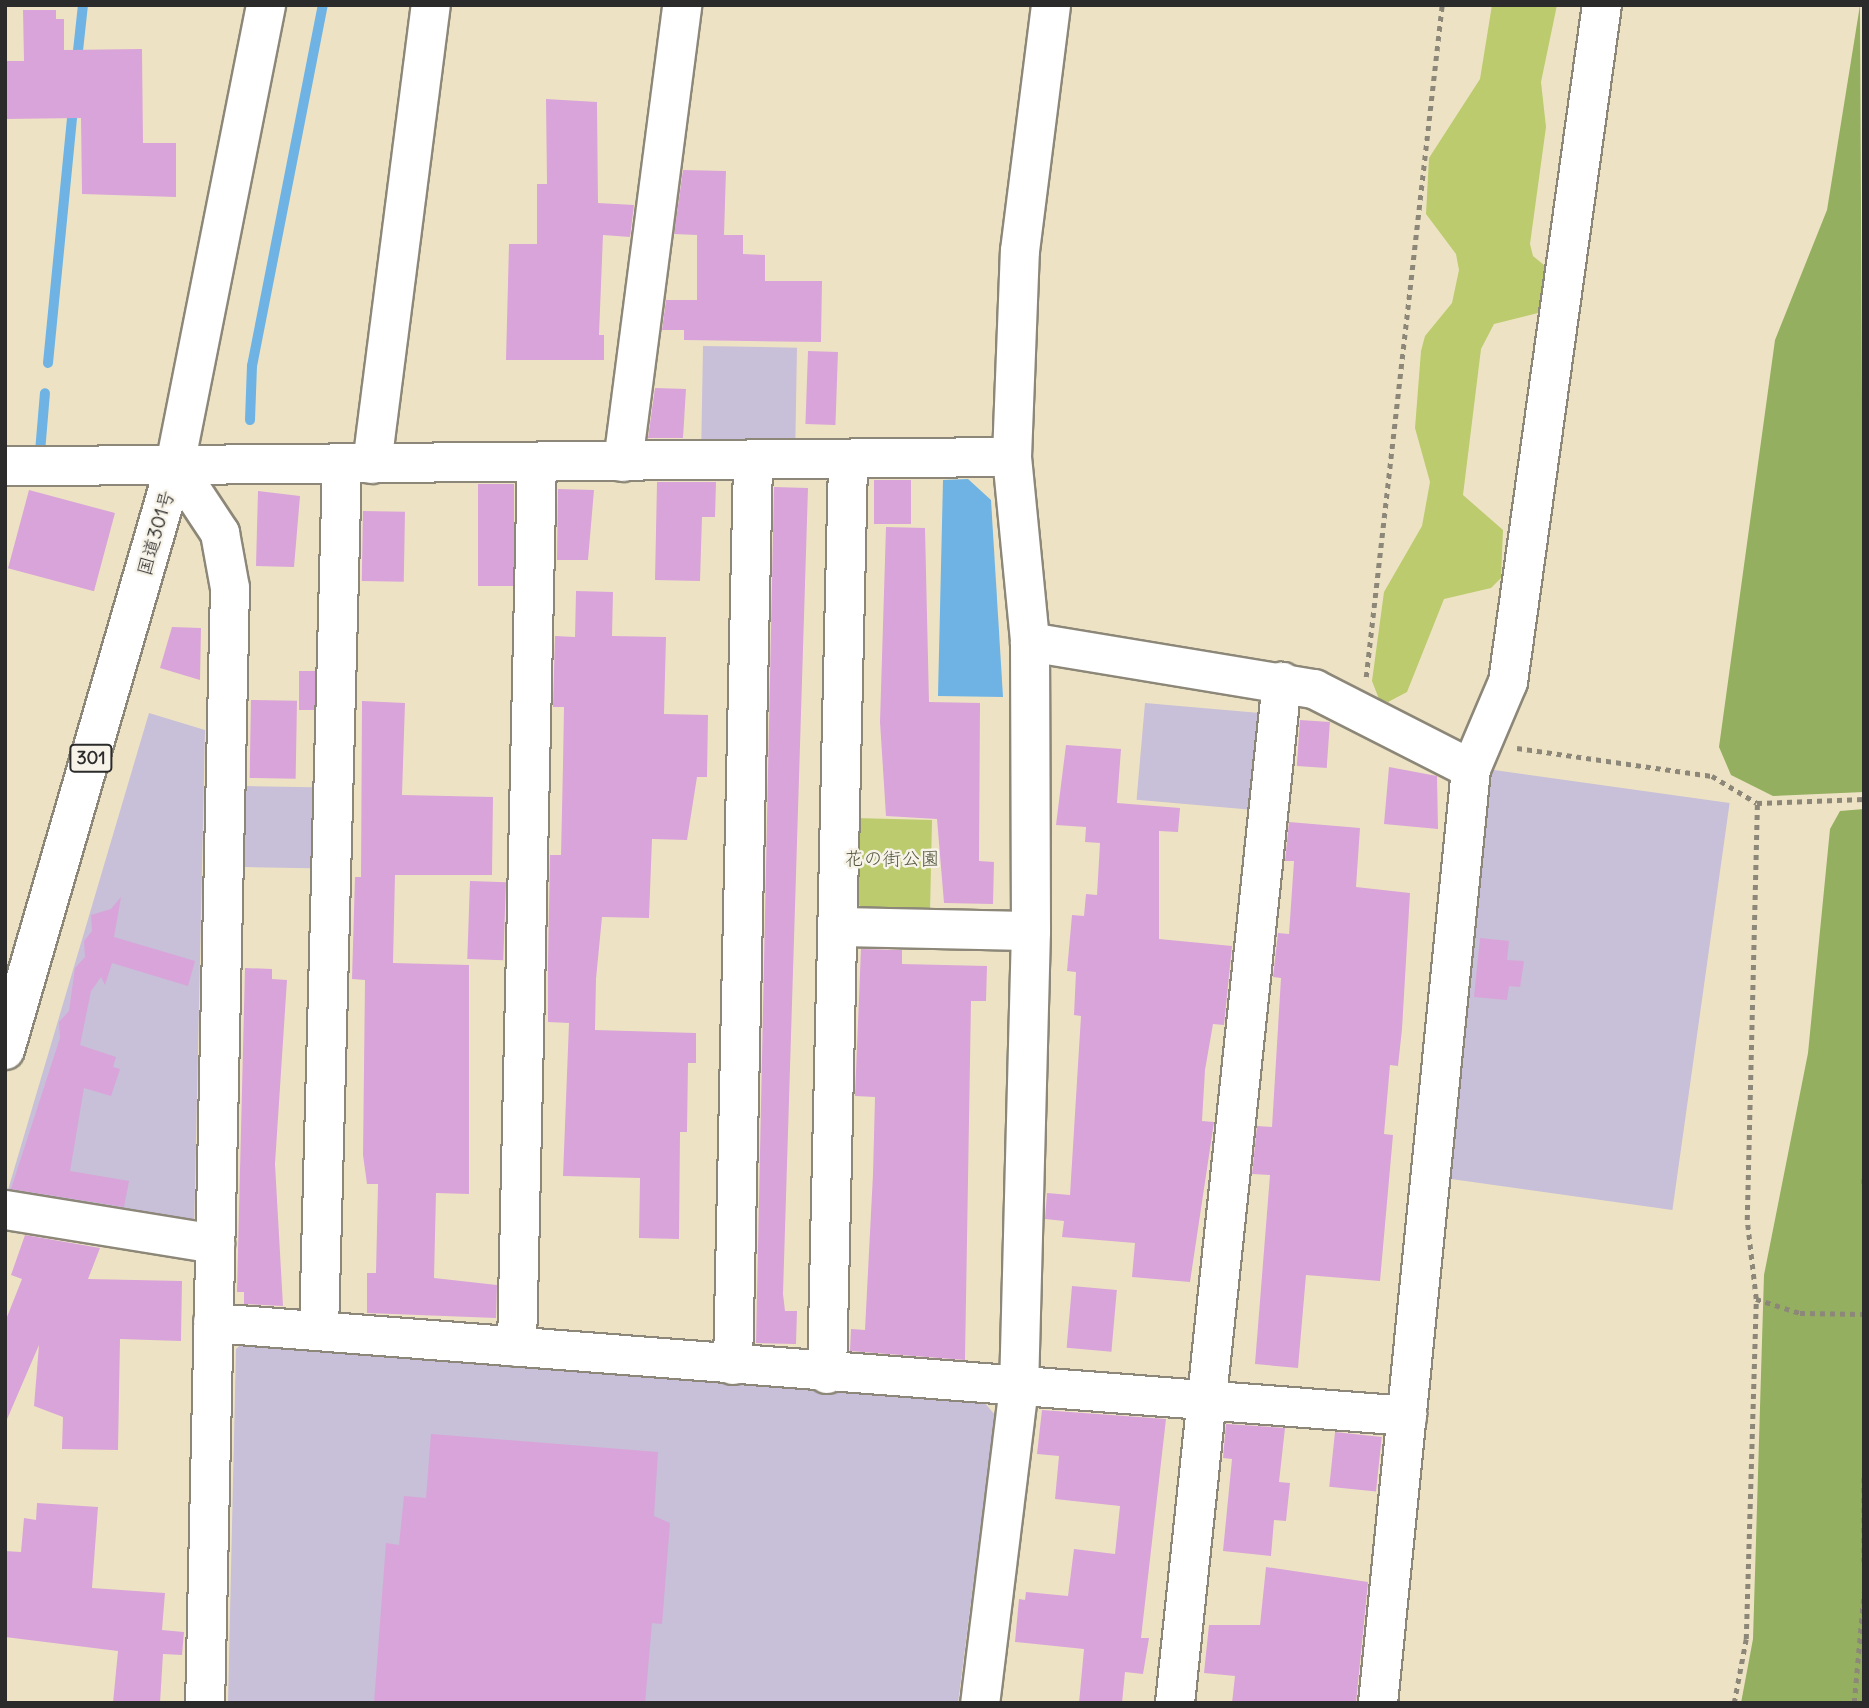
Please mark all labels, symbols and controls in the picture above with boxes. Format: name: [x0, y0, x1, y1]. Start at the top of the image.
street label: 国道301号: [133, 488, 179, 578]
road number: 301: [68, 744, 114, 772]
park label: 花の街公園: [845, 848, 939, 870]

